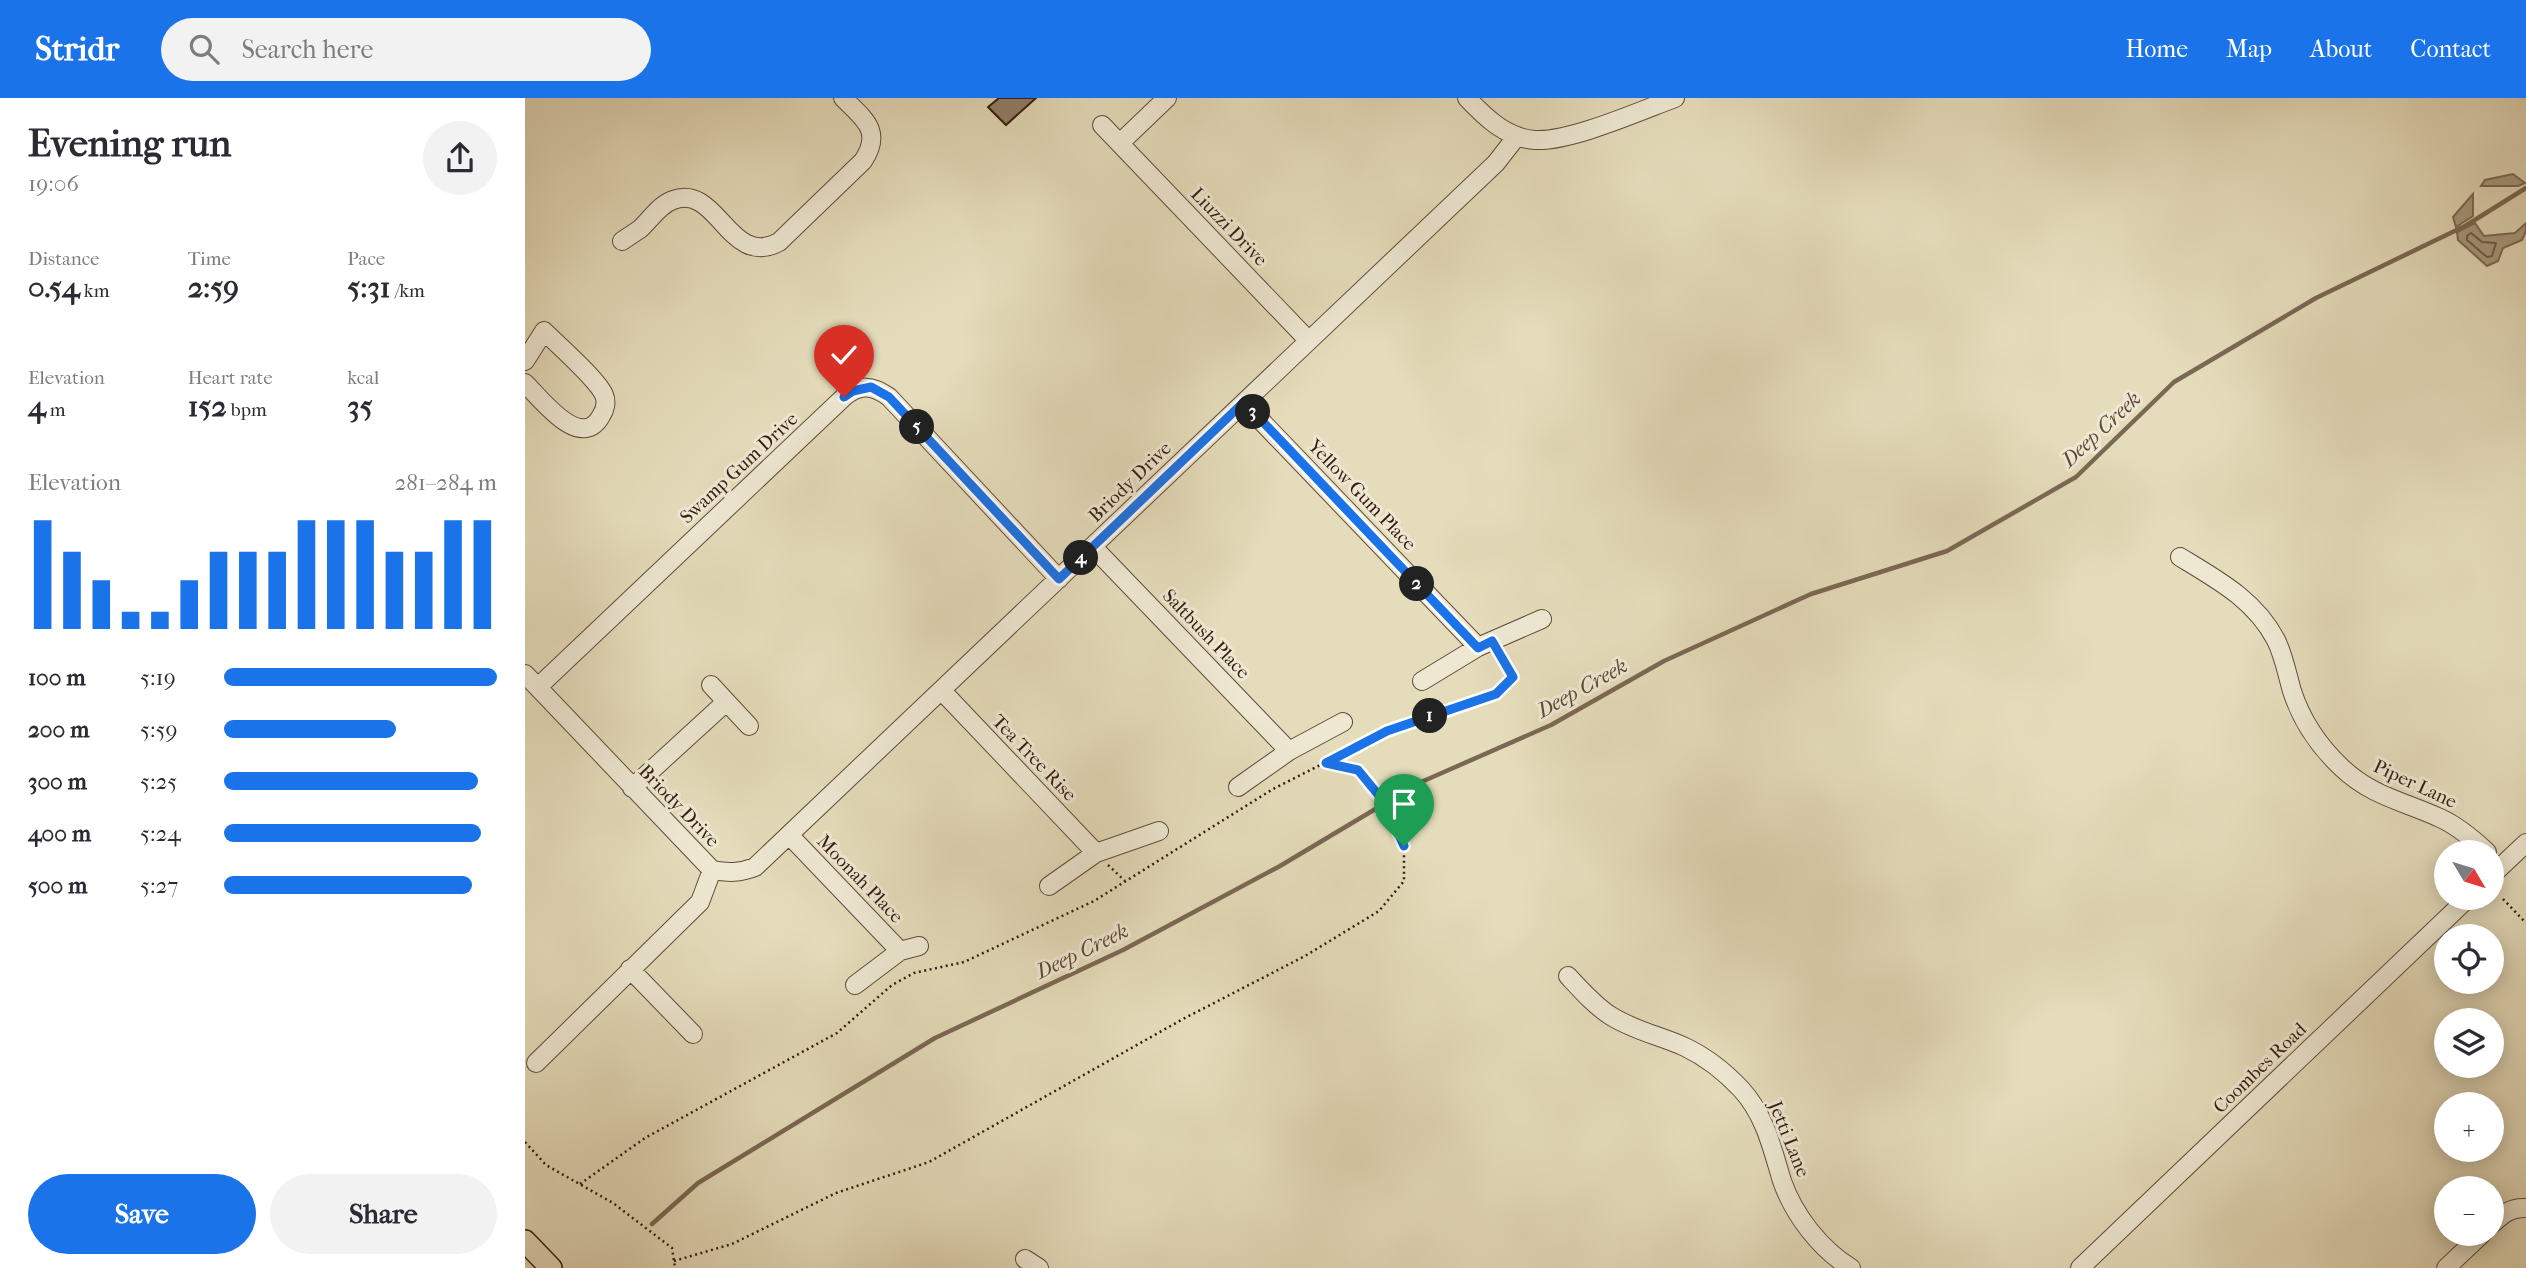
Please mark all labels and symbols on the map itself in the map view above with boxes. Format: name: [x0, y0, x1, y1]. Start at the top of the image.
street label: Liuzzi Drive: [1186, 183, 1272, 271]
pin: [814, 325, 874, 397]
water label: Deep Creek: [2055, 386, 2146, 473]
pin: 3: [1235, 394, 1271, 430]
street label: Swamp Gum Drive: [676, 408, 802, 528]
pin: 5: [899, 410, 935, 444]
street label: Yellow Gum Place: [1303, 434, 1421, 555]
street label: Briody Drive: [1084, 437, 1176, 527]
pin: 4: [1063, 540, 1099, 575]
pin: 2: [1399, 566, 1435, 602]
street label: Saltbush Place: [1158, 585, 1254, 683]
water label: Deep Creek: [1531, 653, 1631, 724]
pin: 1: [1413, 698, 1447, 734]
street label: Tea Tree Rise: [987, 710, 1081, 806]
street label: Piper Lane: [2370, 755, 2460, 813]
street label: Briody Drive: [634, 760, 724, 852]
pin: [1374, 774, 1434, 846]
street label: Moonah Place: [812, 830, 908, 928]
north arrow: [2434, 840, 2504, 910]
water label: Deep Creek: [1030, 918, 1132, 984]
street label: Coombes Road: [2209, 1018, 2311, 1118]
street label: Jetti Lane: [1763, 1096, 1814, 1180]

